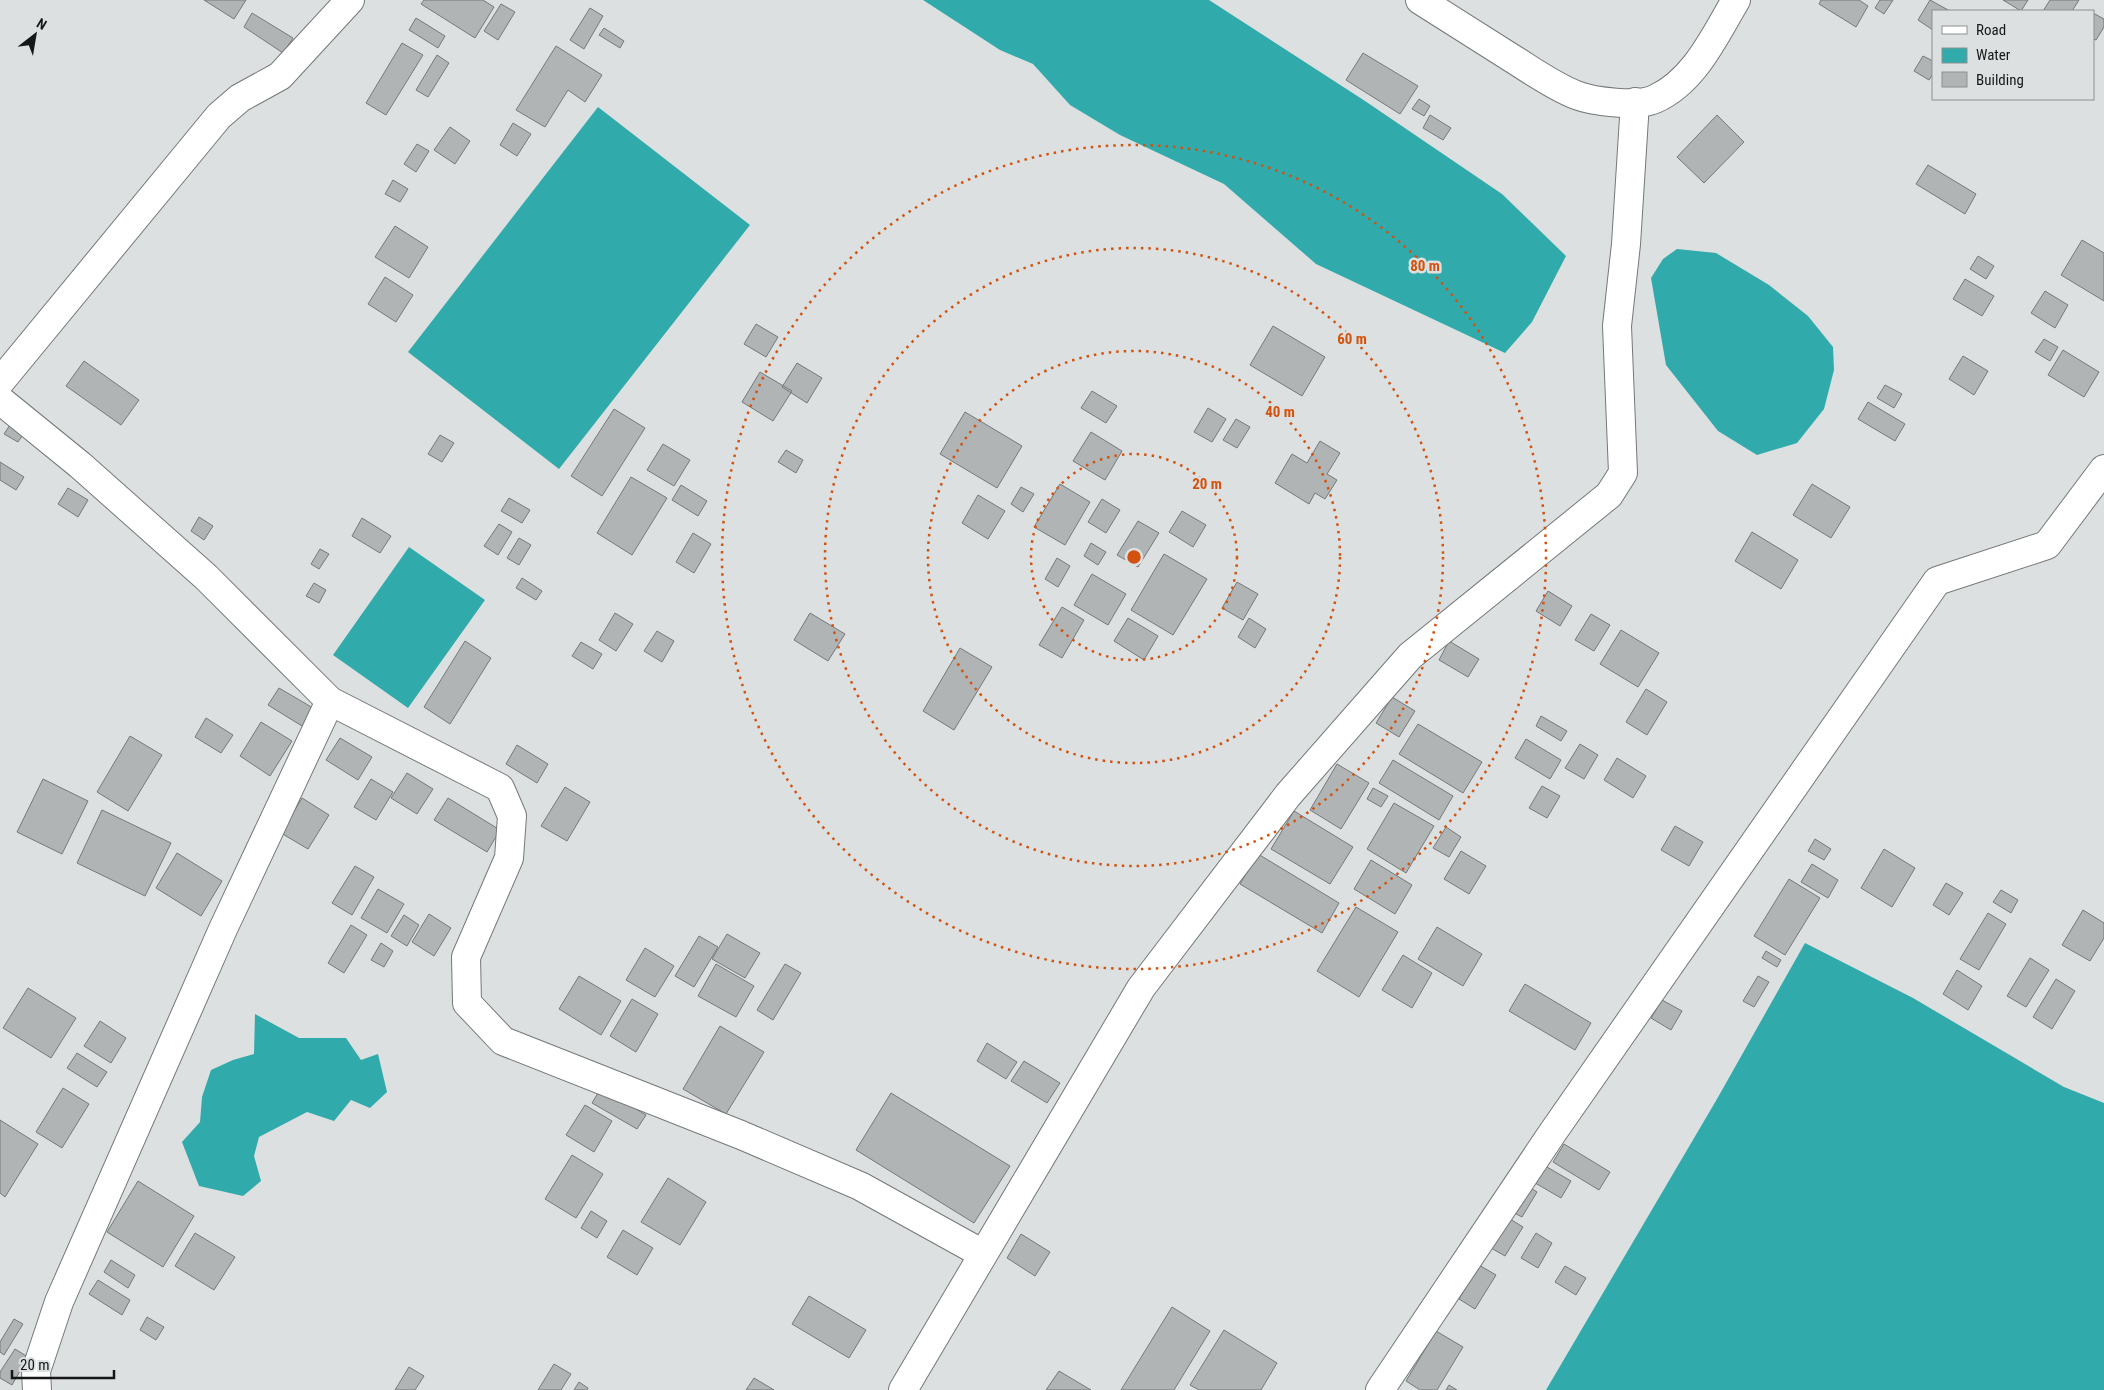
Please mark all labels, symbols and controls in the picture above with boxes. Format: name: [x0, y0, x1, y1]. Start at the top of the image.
north arrow: [10, 10, 60, 60]
legend: [1932, 10, 2094, 100]
text: N: [34, 15, 49, 33]
text: Road: [1976, 21, 2006, 39]
text: Water: [1976, 46, 2011, 64]
text: Building: [1976, 71, 2024, 89]
text: 80 m: [1410, 257, 1440, 275]
text: 60 m: [1337, 330, 1367, 348]
text: 40 m: [1265, 403, 1295, 421]
text: 20 m: [1192, 475, 1222, 493]
centre of rings: [1125, 548, 1143, 566]
scale bar: [12, 1348, 115, 1380]
text: 20 m: [20, 1356, 50, 1374]

